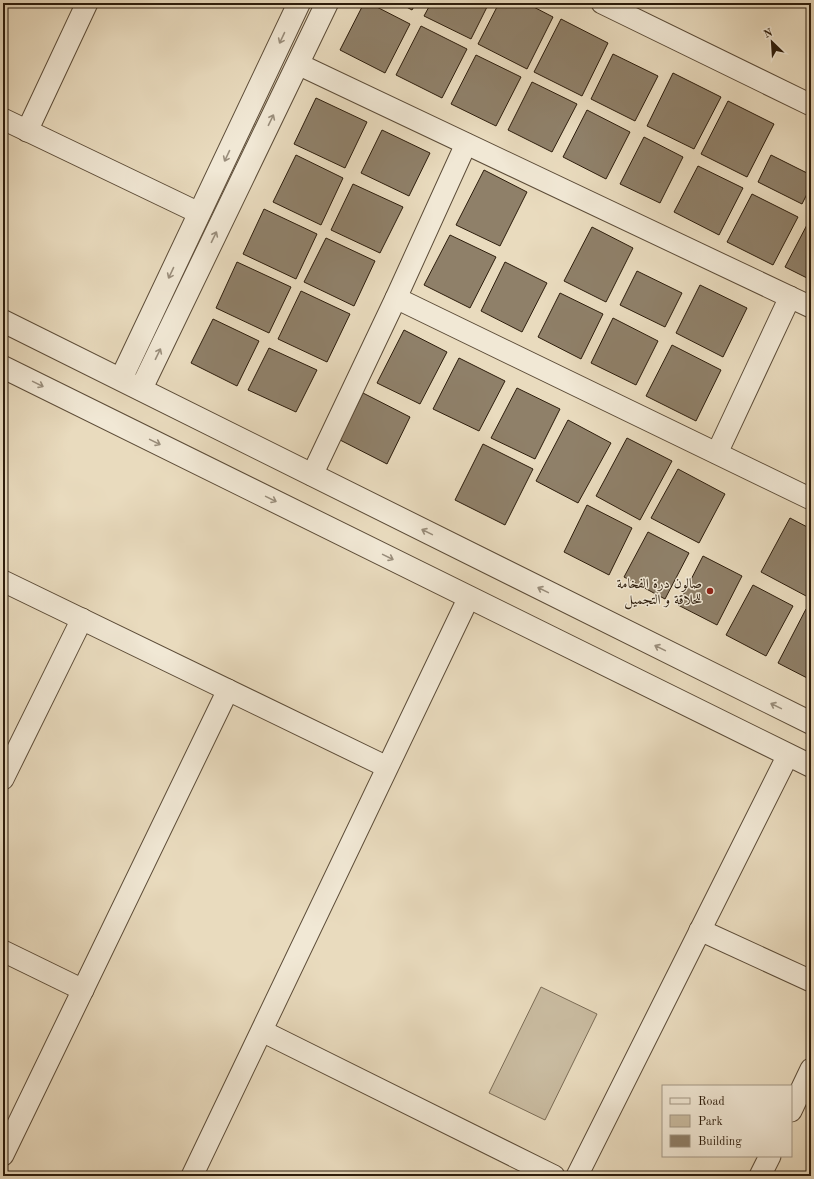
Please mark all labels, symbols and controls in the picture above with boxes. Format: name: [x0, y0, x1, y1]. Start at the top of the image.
north arrow: [752, 22, 792, 62]
text: N: [762, 27, 775, 41]
one-way arrow: [278, 32, 285, 44]
one-way arrow: [268, 114, 275, 126]
one-way arrow: [223, 149, 230, 161]
one-way arrow: [211, 231, 218, 243]
one-way arrow: [167, 267, 174, 279]
one-way arrow: [155, 349, 162, 361]
one-way arrow: [32, 381, 44, 388]
one-way arrow: [148, 439, 160, 446]
one-way arrow: [265, 496, 277, 504]
one-way arrow: [421, 528, 433, 535]
one-way arrow: [381, 554, 393, 561]
place label: صالون درة الفخامة للحلاقة و التجميل: [617, 577, 702, 610]
one-way arrow: [538, 586, 550, 593]
marker: صالون درة الفخامة للحلاقة و التجميل: [705, 586, 715, 596]
one-way arrow: [654, 644, 666, 651]
one-way arrow: [770, 702, 782, 709]
legend: [662, 1085, 792, 1157]
text: Road: [698, 1096, 725, 1108]
text: Park: [698, 1116, 723, 1128]
text: Building: [698, 1136, 742, 1148]

